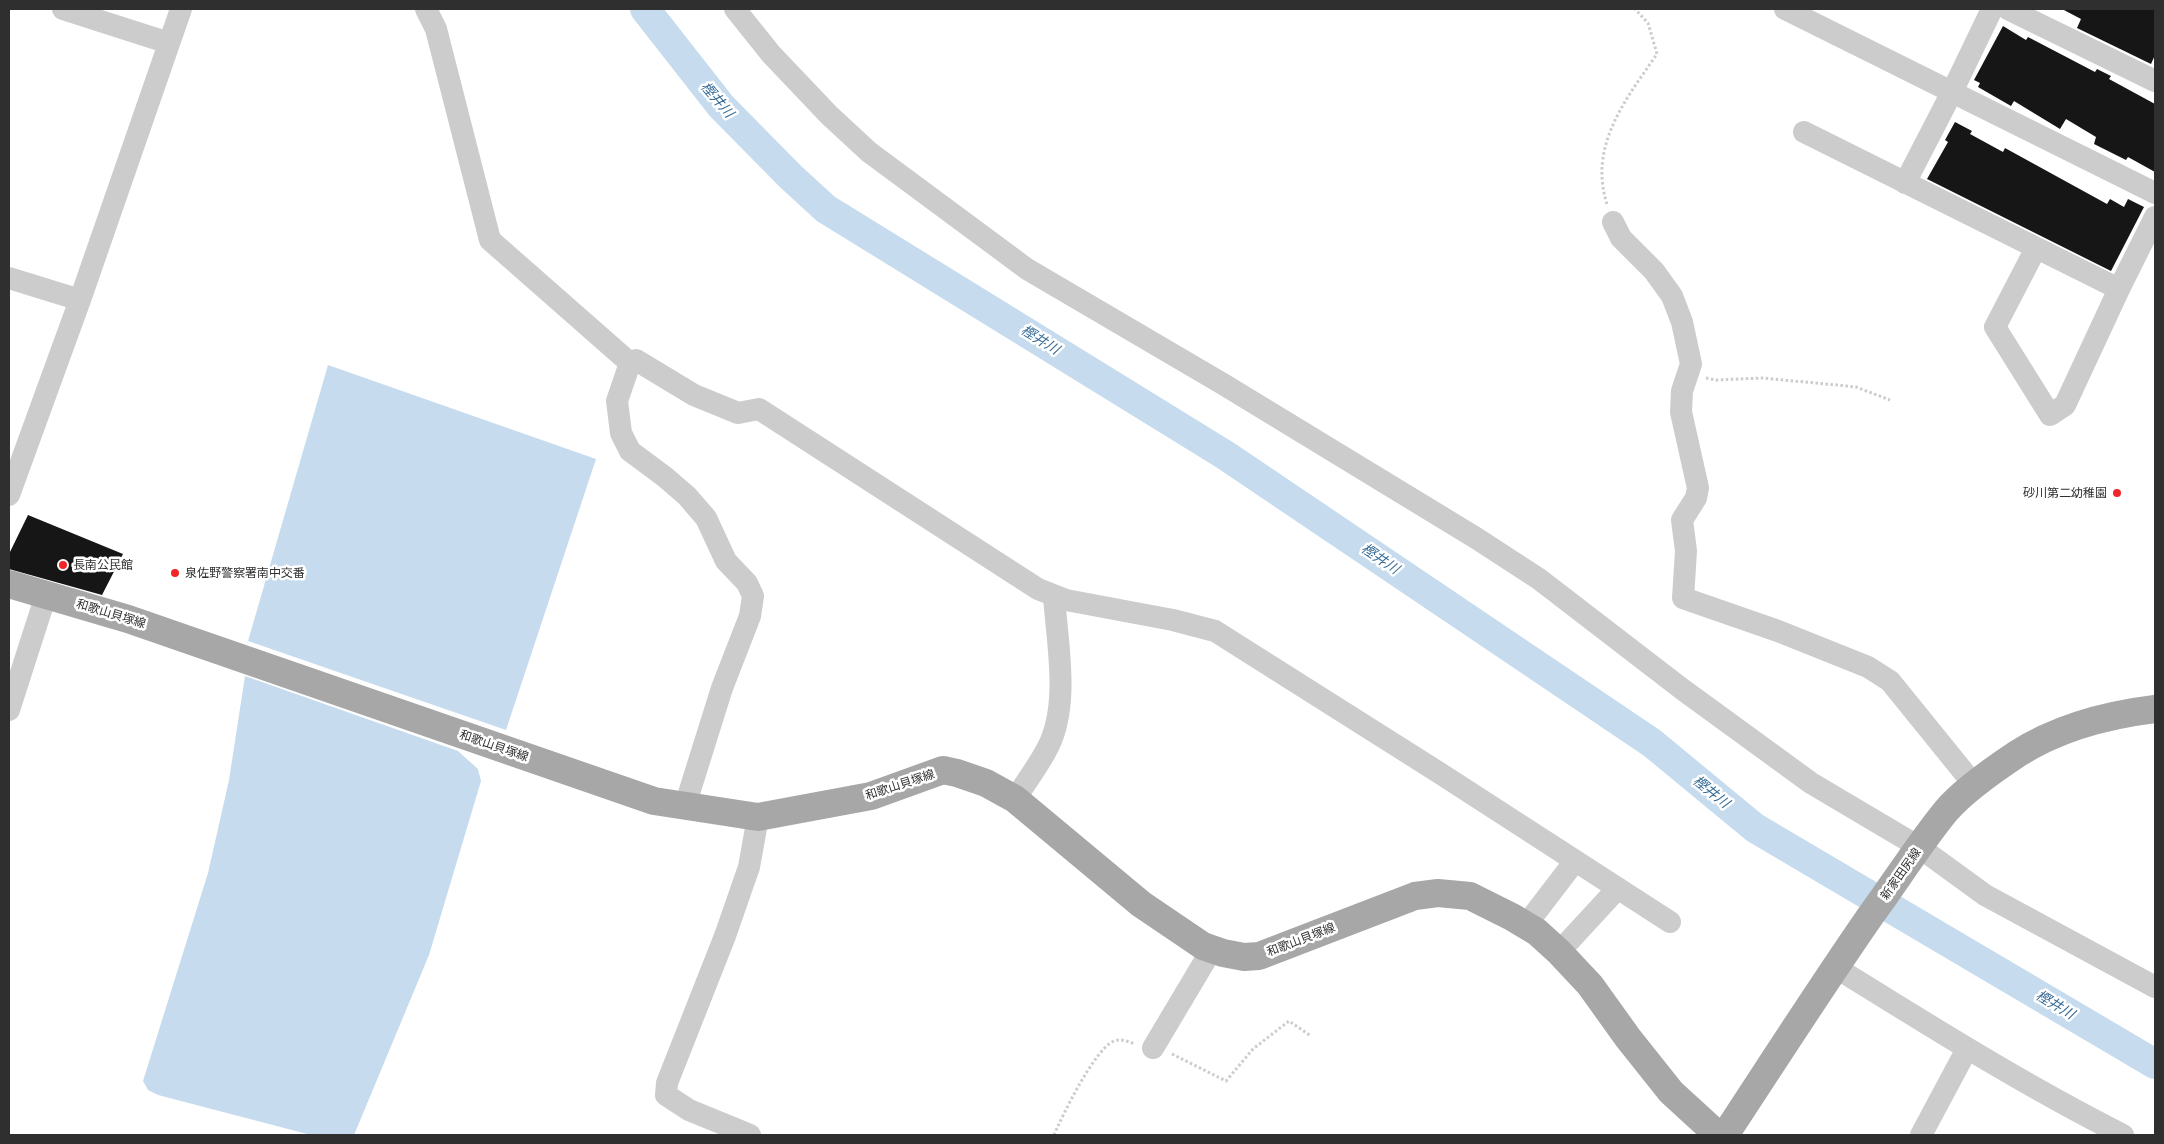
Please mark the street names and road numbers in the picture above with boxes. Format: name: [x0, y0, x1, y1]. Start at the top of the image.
street label: 和歌山貝塚線: [74, 597, 148, 631]
street label: 和歌山貝塚線: [458, 727, 530, 765]
street label: 和歌山貝塚線: [864, 767, 936, 803]
street label: 新家田尻線: [1878, 845, 1924, 903]
street label: 和歌山貝塚線: [1265, 920, 1337, 960]

